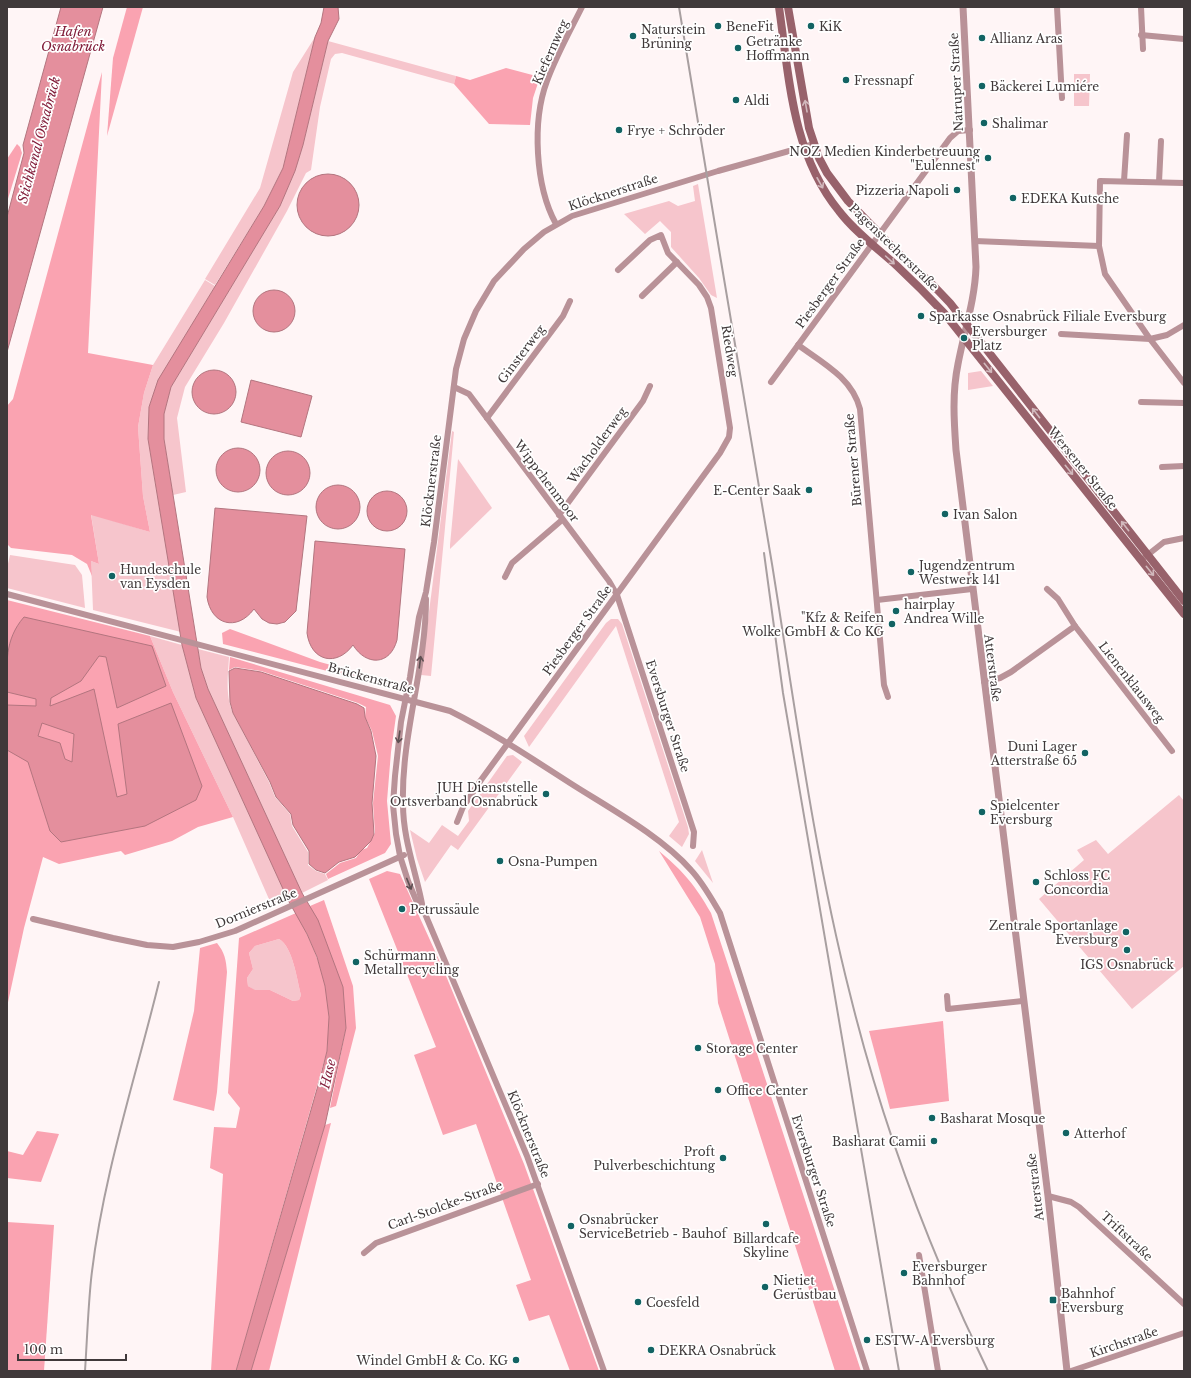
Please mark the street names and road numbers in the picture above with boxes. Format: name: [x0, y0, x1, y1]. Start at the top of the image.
street label: Kiefernweg: [529, 16, 571, 87]
street label: Natruper Straße: [946, 32, 966, 132]
street label: Klöcknerstraße: [566, 170, 660, 214]
street label: Pagenstecherstraße: [846, 200, 942, 294]
street label: Piesberger Straße: [792, 235, 868, 331]
street label: Ginsterweg: [494, 321, 548, 386]
street label: Riedweg: [718, 324, 742, 379]
street label: Wacholderweg: [564, 403, 630, 487]
street label: Bürener Straße: [841, 413, 865, 507]
street label: Wersener Straße: [1045, 423, 1121, 512]
street label: Klöcknerstraße: [418, 434, 444, 528]
street label: Wippchenmoor: [511, 436, 583, 525]
street label: Piesberger Straße: [539, 582, 615, 678]
street label: Atterstraße: [981, 632, 1005, 703]
street label: Lienenklausweg: [1096, 639, 1169, 726]
street label: Eversburger Straße: [643, 658, 693, 774]
street label: Brückenstraße: [326, 659, 416, 697]
street label: Dornierstraße: [213, 885, 299, 931]
street label: Klöcknerstraße: [505, 1088, 553, 1180]
street label: Eversburger Straße: [789, 1113, 839, 1229]
street label: Atterstraße: [1023, 1152, 1047, 1223]
street label: Carl-Stolcke-Straße: [386, 1177, 504, 1233]
street label: Triftstraße: [1098, 1208, 1156, 1264]
street label: Kirchstraße: [1088, 1323, 1160, 1361]

